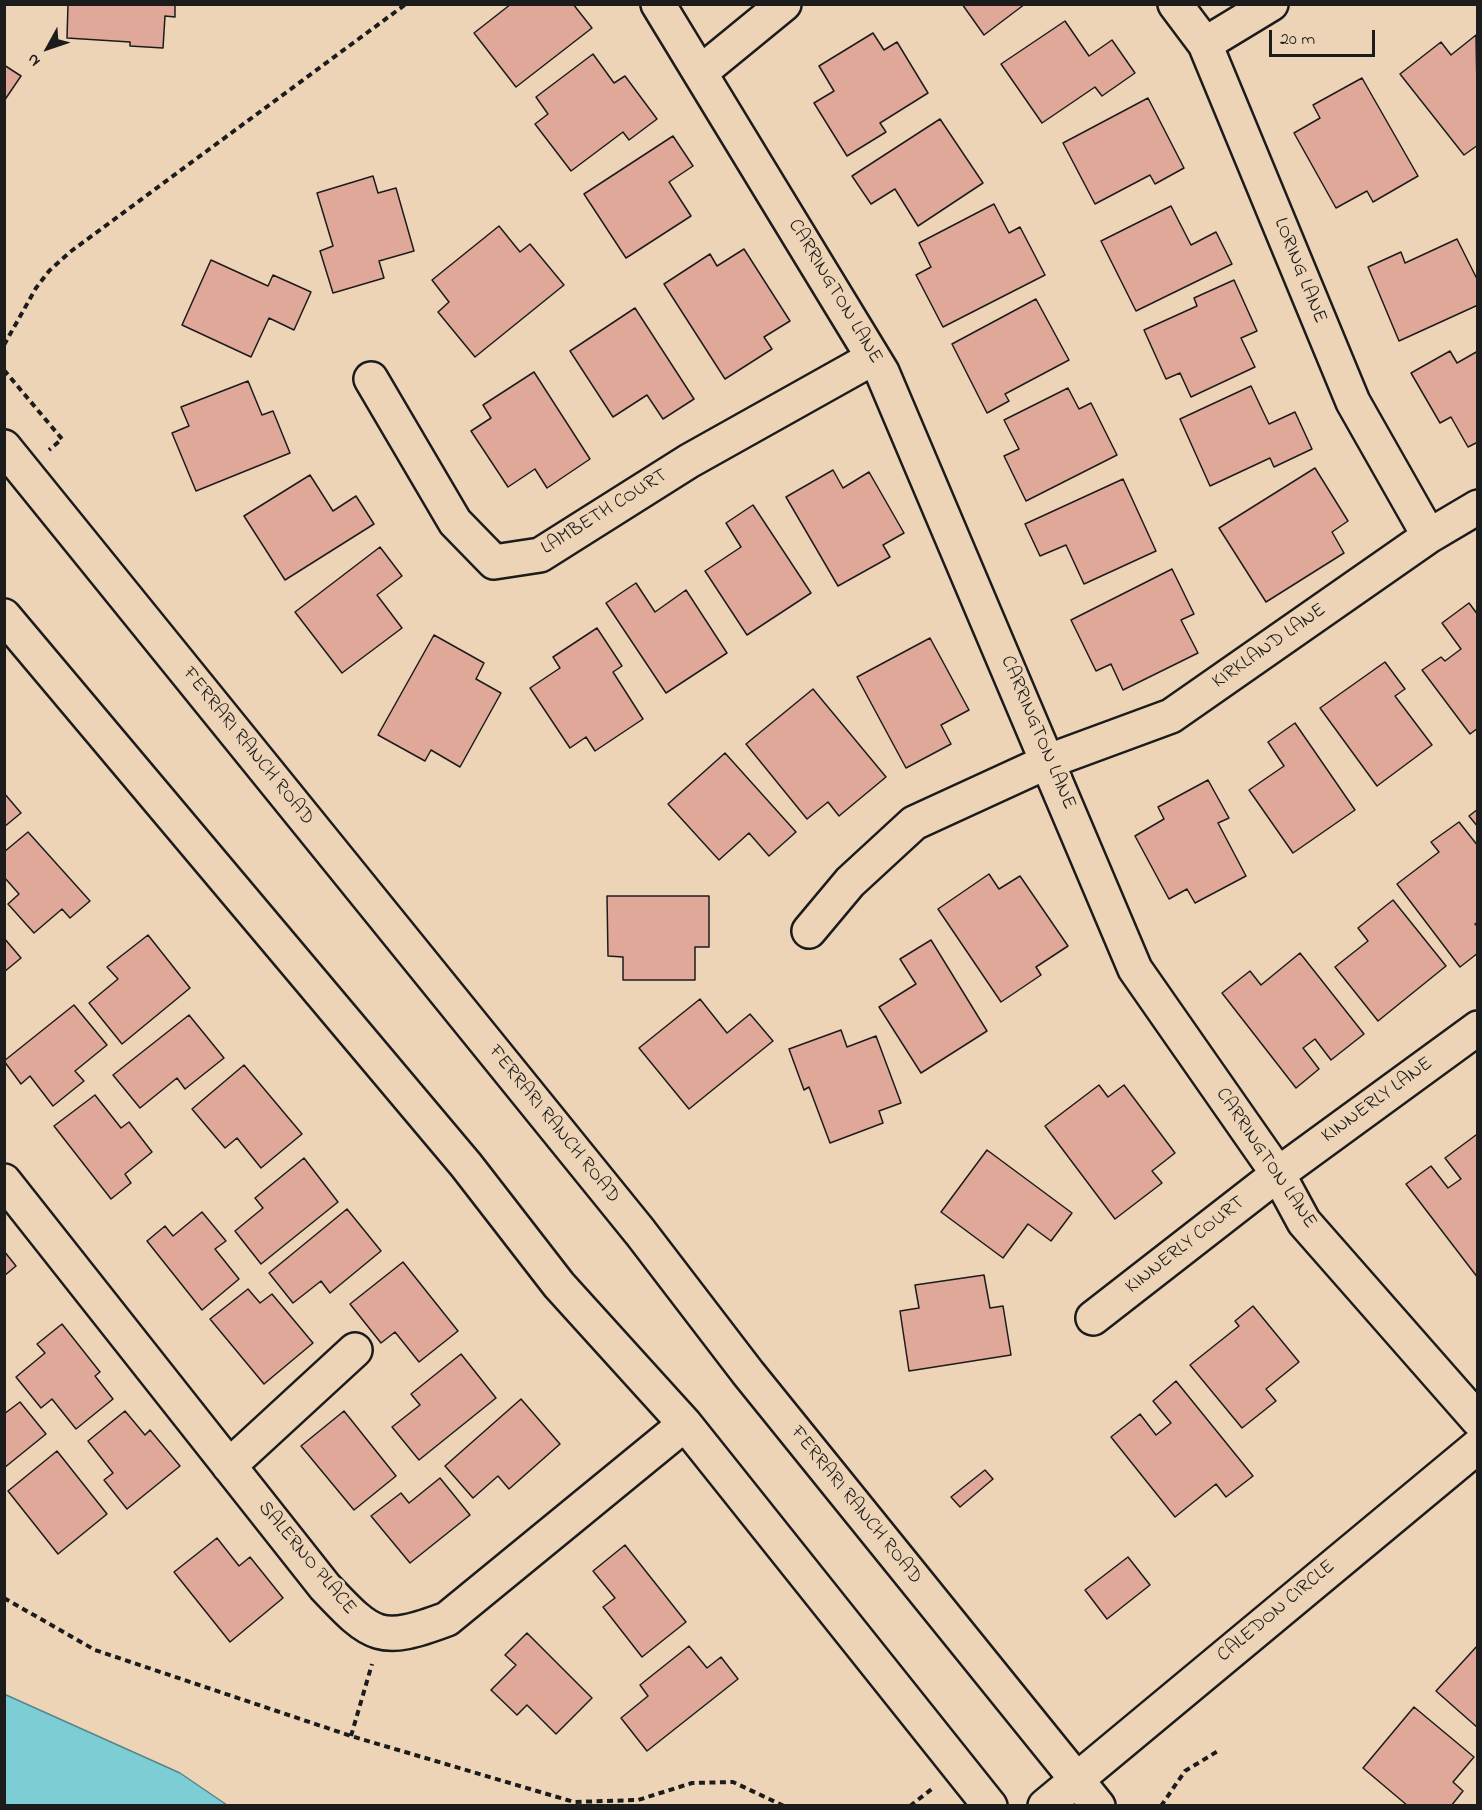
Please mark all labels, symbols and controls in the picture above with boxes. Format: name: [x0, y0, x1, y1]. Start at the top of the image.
north arrow: [18, 18, 78, 78]
scale bar: [1272, 18, 1378, 56]
text: 20 m: [1280, 27, 1315, 53]
text: N: [22, 48, 47, 71]
street label: CARRINGTON LANE: [781, 215, 887, 369]
street label: LORING LANE: [1267, 215, 1331, 327]
street label: LAMBETH COURT: [537, 465, 673, 561]
street label: KIRKLAND LANE: [1208, 599, 1332, 695]
street label: CARRINGTON LANE: [994, 653, 1080, 813]
street label: FERRARI RANCH ROAD: [176, 663, 318, 831]
street label: FERRARI RANCH ROAD: [482, 1041, 624, 1209]
street label: KINNERLY LANE: [1318, 1053, 1438, 1149]
street label: CARRINGTON LANE: [1209, 1084, 1321, 1234]
street label: KINNERLY COURT: [1122, 1192, 1250, 1300]
street label: FERRARI RANCH ROAD: [784, 1422, 926, 1590]
street label: SALERNO PLACE: [252, 1497, 360, 1621]
street label: CALEDON CIRCLE: [1213, 1556, 1341, 1668]

